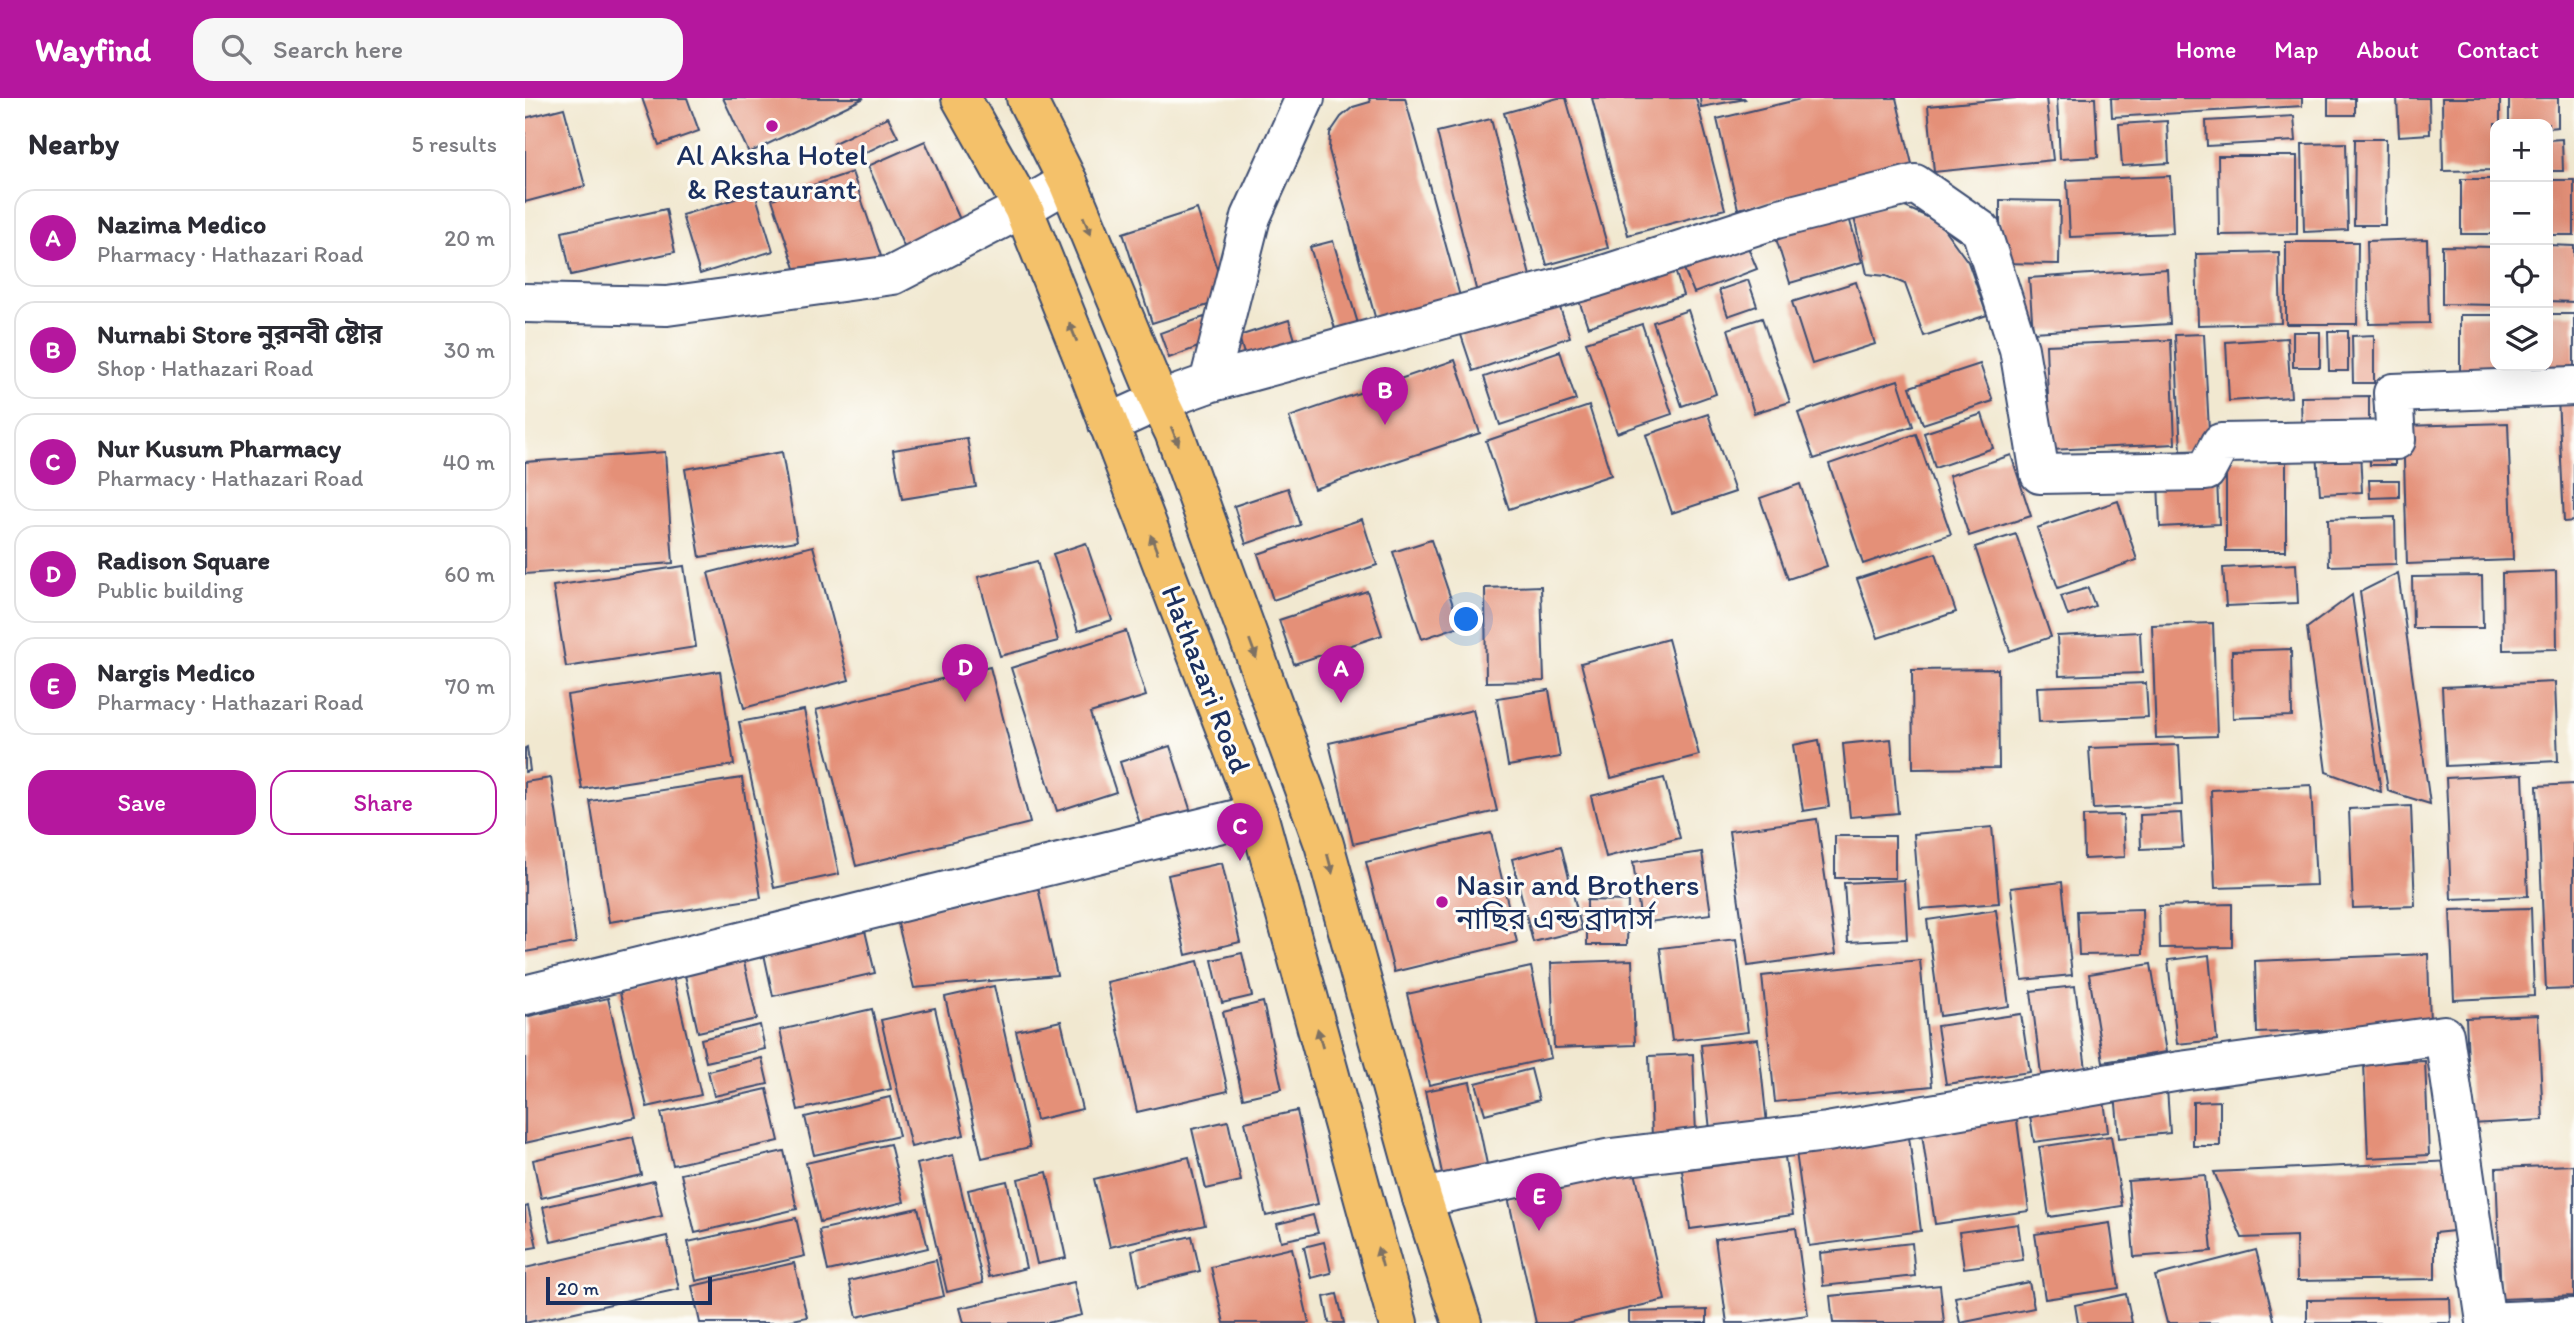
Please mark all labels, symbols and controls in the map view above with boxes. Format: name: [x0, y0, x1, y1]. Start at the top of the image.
search box: [193, 18, 683, 81]
text: Wayfind: [35, 30, 151, 69]
icon: search: [217, 30, 255, 68]
text: Search here: [273, 33, 403, 65]
text: Home: [2176, 35, 2236, 64]
text: Map: [2274, 35, 2318, 64]
text: About: [2356, 35, 2419, 64]
text: Contact: [2457, 35, 2539, 64]
marker: Al Aksha Hotel & Restaurant: [764, 118, 780, 134]
map controls: [2490, 119, 2553, 371]
button: +: [2490, 119, 2553, 182]
text: Nearby: [28, 125, 119, 162]
text: 5 results: [411, 130, 497, 158]
place label: Al Aksha Hotel & Restaurant: [676, 136, 868, 207]
button: −: [2490, 182, 2553, 245]
text: Nazima Medico: [97, 208, 266, 240]
one-way arrow: [1081, 216, 1092, 237]
text: A: [46, 224, 60, 252]
text: 20 m: [444, 224, 495, 252]
text: Pharmacy · Hathazari Road: [97, 240, 363, 268]
button: locate: [2490, 245, 2553, 308]
button: layers: [2490, 308, 2553, 371]
text: Nurnabi Store নুরনবী ষ্টোর: [97, 318, 382, 350]
one-way arrow: [1067, 321, 1078, 342]
text: B: [46, 336, 60, 364]
text: 30 m: [444, 336, 495, 364]
text: Shop · Hathazari Road: [97, 354, 313, 382]
pin: B: [1362, 367, 1408, 425]
one-way arrow: [1170, 425, 1181, 446]
text: Nur Kusum Pharmacy: [97, 432, 341, 464]
text: C: [46, 448, 60, 476]
text: 40 m: [442, 448, 495, 476]
text: Pharmacy · Hathazari Road: [97, 464, 363, 492]
one-way arrow: [1148, 534, 1159, 555]
text: Radison Square: [97, 544, 270, 576]
text: D: [45, 560, 61, 588]
text: 60 m: [444, 560, 495, 588]
text: Public building: [97, 576, 243, 604]
street label: Hathazari Road: [1154, 580, 1259, 778]
your location: [1449, 602, 1483, 636]
one-way arrow: [1248, 639, 1259, 660]
pin: D: [942, 644, 988, 702]
pin: A: [1318, 645, 1364, 703]
text: Nargis Medico: [97, 656, 255, 688]
text: E: [47, 672, 59, 700]
text: 70 m: [445, 672, 495, 700]
text: Pharmacy · Hathazari Road: [97, 688, 363, 716]
button: Save: [28, 770, 256, 835]
button: Share: [270, 770, 497, 835]
pin: C: [1217, 803, 1263, 861]
one-way arrow: [1325, 853, 1335, 874]
place label: Nasir and Brothers নাছির এন্ড ব্রাদার্স: [1455, 866, 1699, 937]
marker: Nasir and Brothers নাছির এন্ড ব্রাদার্স: [1434, 894, 1450, 910]
one-way arrow: [1314, 1027, 1324, 1048]
pin: E: [1516, 1173, 1562, 1231]
one-way arrow: [1374, 1246, 1385, 1268]
scale bar: [546, 1274, 712, 1306]
text: 20 m: [557, 1277, 599, 1300]

